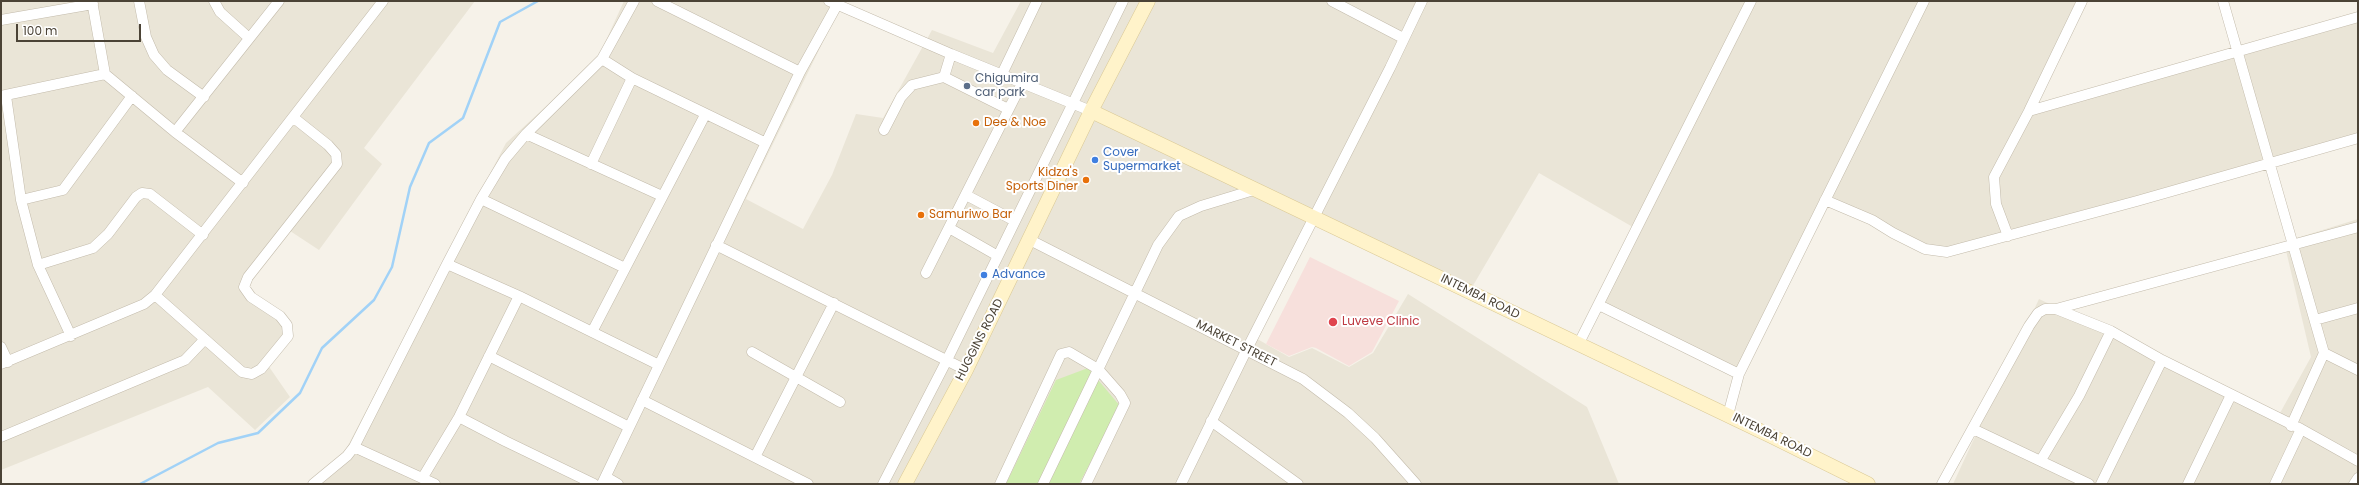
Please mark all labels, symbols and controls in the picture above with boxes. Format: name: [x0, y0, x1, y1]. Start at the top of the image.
scale bar: [18, 16, 143, 42]
text: 100 m: [23, 22, 57, 39]
place label: Chigumira car park: [975, 72, 1039, 100]
marker: Chigumira car park: [962, 81, 972, 91]
place label: Dee & Noe: [984, 116, 1046, 130]
marker: Dee & Noe: [971, 118, 981, 128]
place label: Cover Supermarket: [1103, 146, 1181, 174]
marker: Cover Supermarket: [1090, 155, 1100, 165]
place label: Kidza's Sports Diner: [1006, 166, 1078, 194]
marker: Kidza's Sports Diner: [1081, 175, 1091, 185]
place label: Samuriwo Bar: [929, 208, 1012, 222]
marker: Samuriwo Bar: [916, 210, 926, 220]
place label: Advance: [992, 268, 1045, 282]
marker: Advance: [979, 270, 989, 280]
street label: INTEMBA ROAD: [1438, 272, 1522, 322]
street label: HUGGINS ROAD: [953, 297, 1007, 383]
place label: Luveve Clinic: [1342, 315, 1419, 329]
marker: Luveve Clinic: [1327, 316, 1339, 328]
street label: MARKET STREET: [1193, 318, 1279, 370]
street label: INTEMBA ROAD: [1730, 411, 1814, 461]

